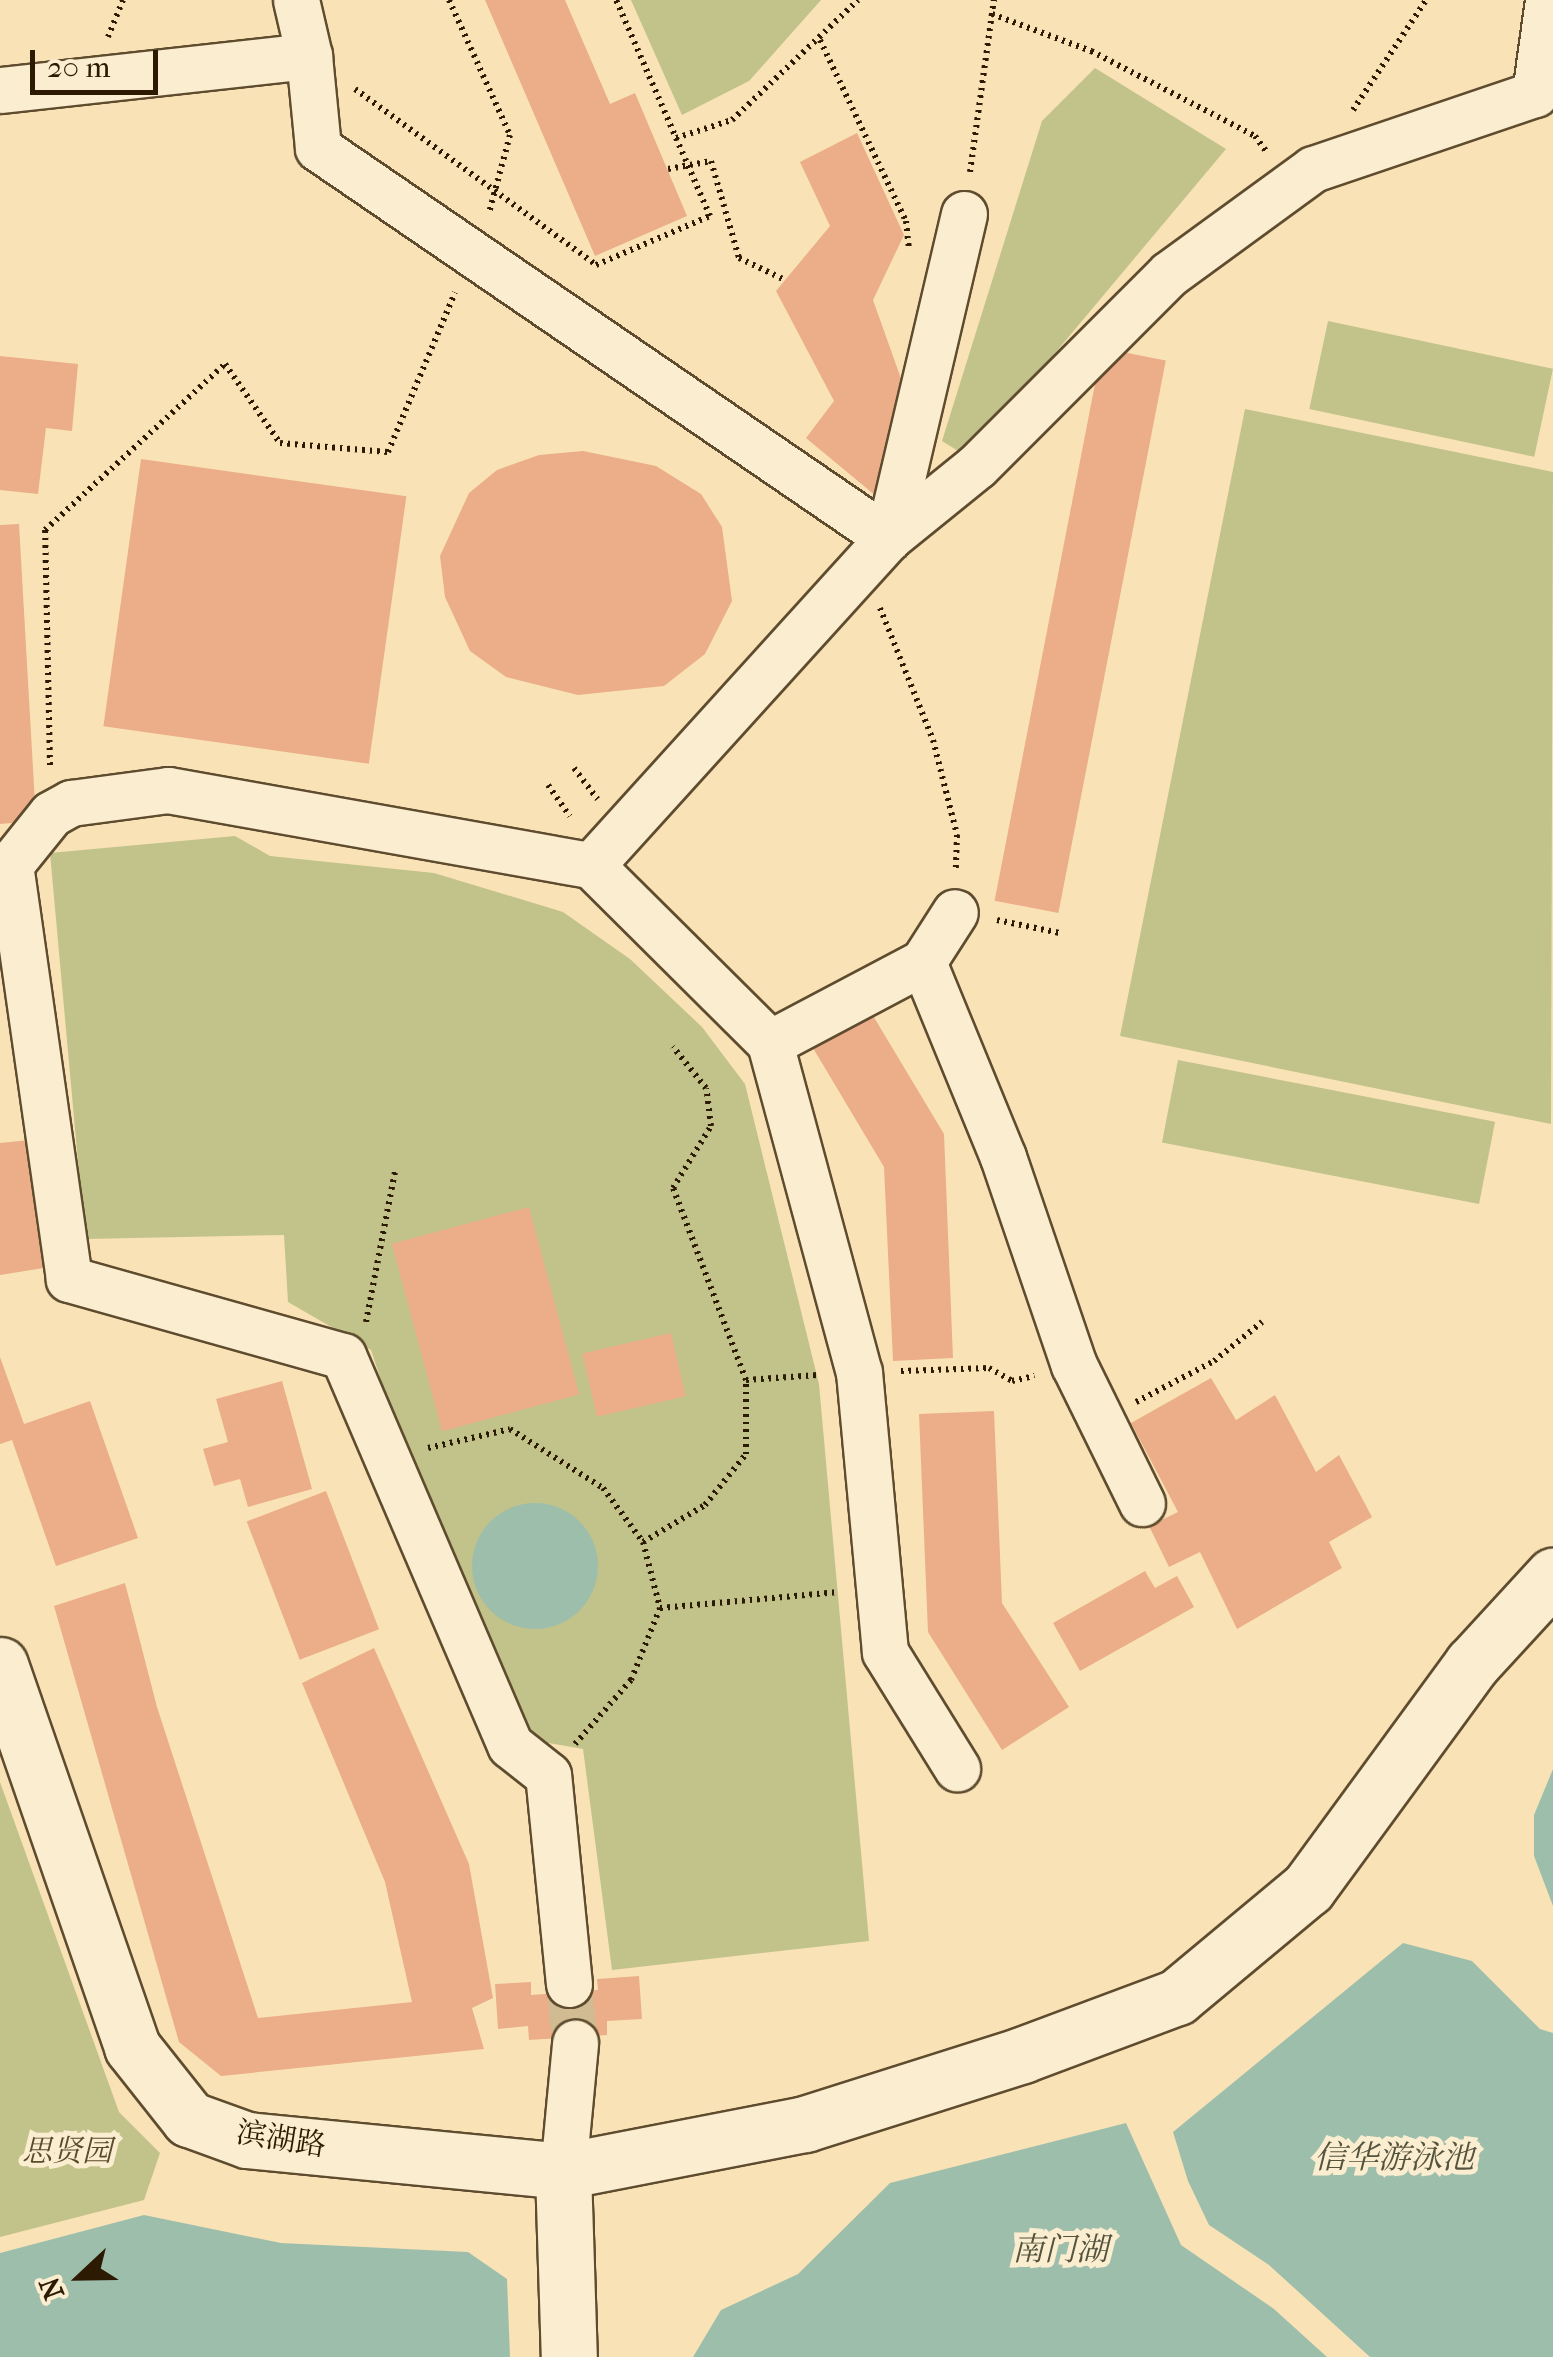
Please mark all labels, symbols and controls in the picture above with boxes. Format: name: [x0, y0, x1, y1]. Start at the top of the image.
scale bar: [35, 30, 162, 92]
text: 20 m: [47, 50, 110, 85]
street label: 滨湖路: [234, 2115, 328, 2165]
park label: 思贤园: [22, 2134, 112, 2170]
water label: 信华游泳池: [1314, 2139, 1474, 2177]
north arrow: [30, 2227, 130, 2327]
water label: 南门湖: [1012, 2231, 1108, 2269]
text: N: [32, 2272, 71, 2304]

